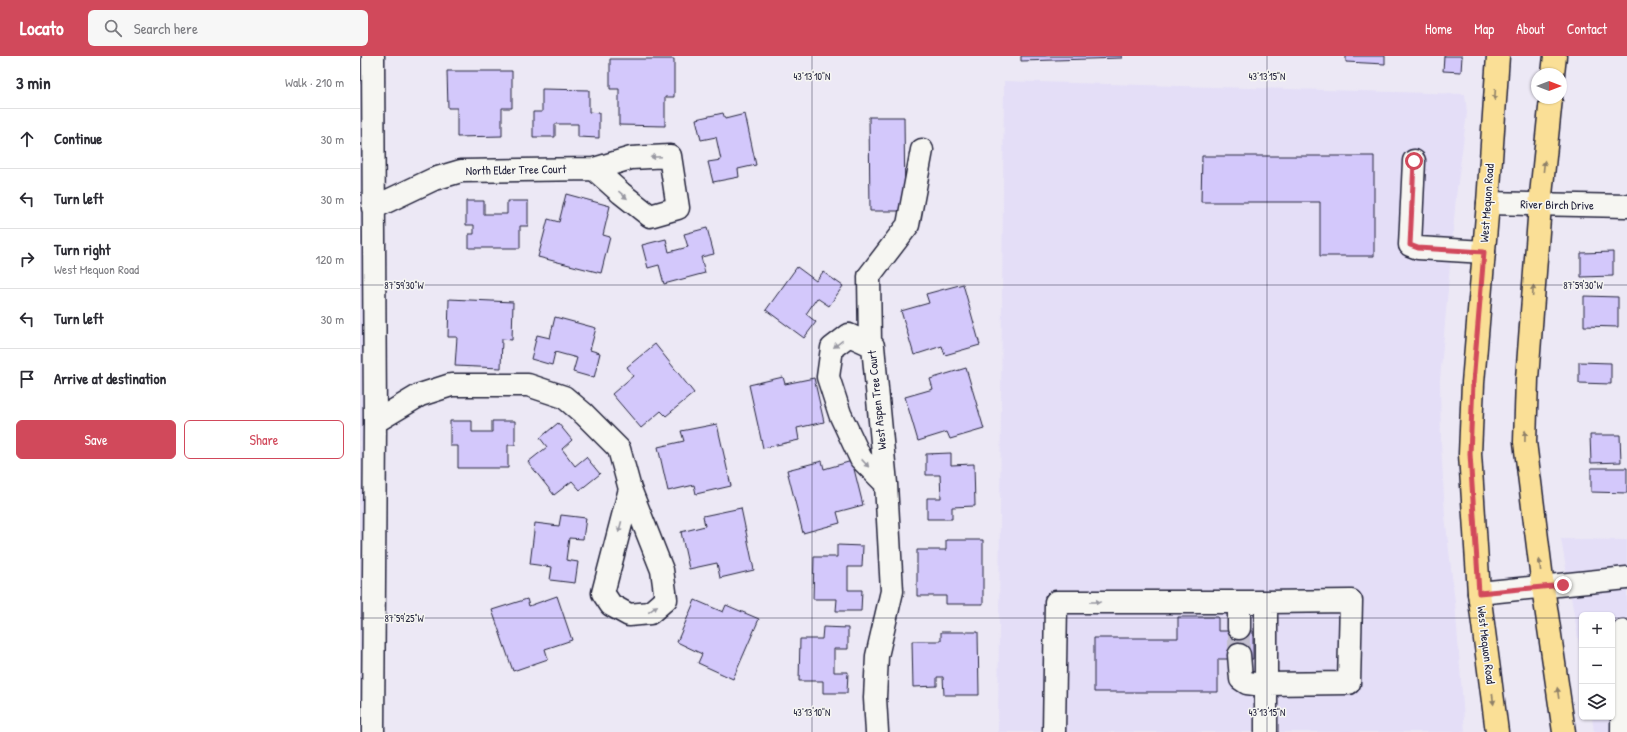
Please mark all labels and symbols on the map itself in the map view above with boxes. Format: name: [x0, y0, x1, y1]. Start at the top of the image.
north arrow: [1531, 68, 1567, 104]
text: 43°13'10"N: [794, 70, 830, 83]
text: 43°13'15"N: [1249, 70, 1285, 83]
one-way arrow: [1491, 89, 1498, 101]
route start: [1405, 152, 1423, 170]
one-way arrow: [649, 154, 662, 160]
street label: North Elder Tree Court: [466, 160, 567, 179]
one-way arrow: [1541, 160, 1547, 172]
street label: West Mequon Road: [1475, 163, 1498, 243]
one-way arrow: [618, 190, 629, 199]
street label: River Birch Drive: [1520, 195, 1594, 214]
text: 87°59'30"W: [384, 279, 424, 292]
text: 87°59'30"W: [1563, 279, 1603, 292]
one-way arrow: [1530, 285, 1537, 297]
one-way arrow: [832, 339, 843, 348]
street label: West Aspen Tree Court: [863, 349, 890, 451]
one-way arrow: [1522, 429, 1528, 442]
one-way arrow: [860, 458, 869, 467]
one-way arrow: [617, 520, 623, 533]
one-way arrow: [1537, 559, 1544, 571]
route end: [1554, 576, 1572, 594]
one-way arrow: [1089, 599, 1102, 605]
one-way arrow: [648, 605, 659, 613]
street label: West Mequon Road: [1473, 605, 1500, 685]
text: 87°59'25"W: [384, 612, 424, 625]
one-way arrow: [1555, 687, 1561, 700]
one-way arrow: [1490, 693, 1496, 705]
text: 43°13'10"N: [794, 706, 830, 719]
text: 43°13'15"N: [1249, 706, 1285, 719]

